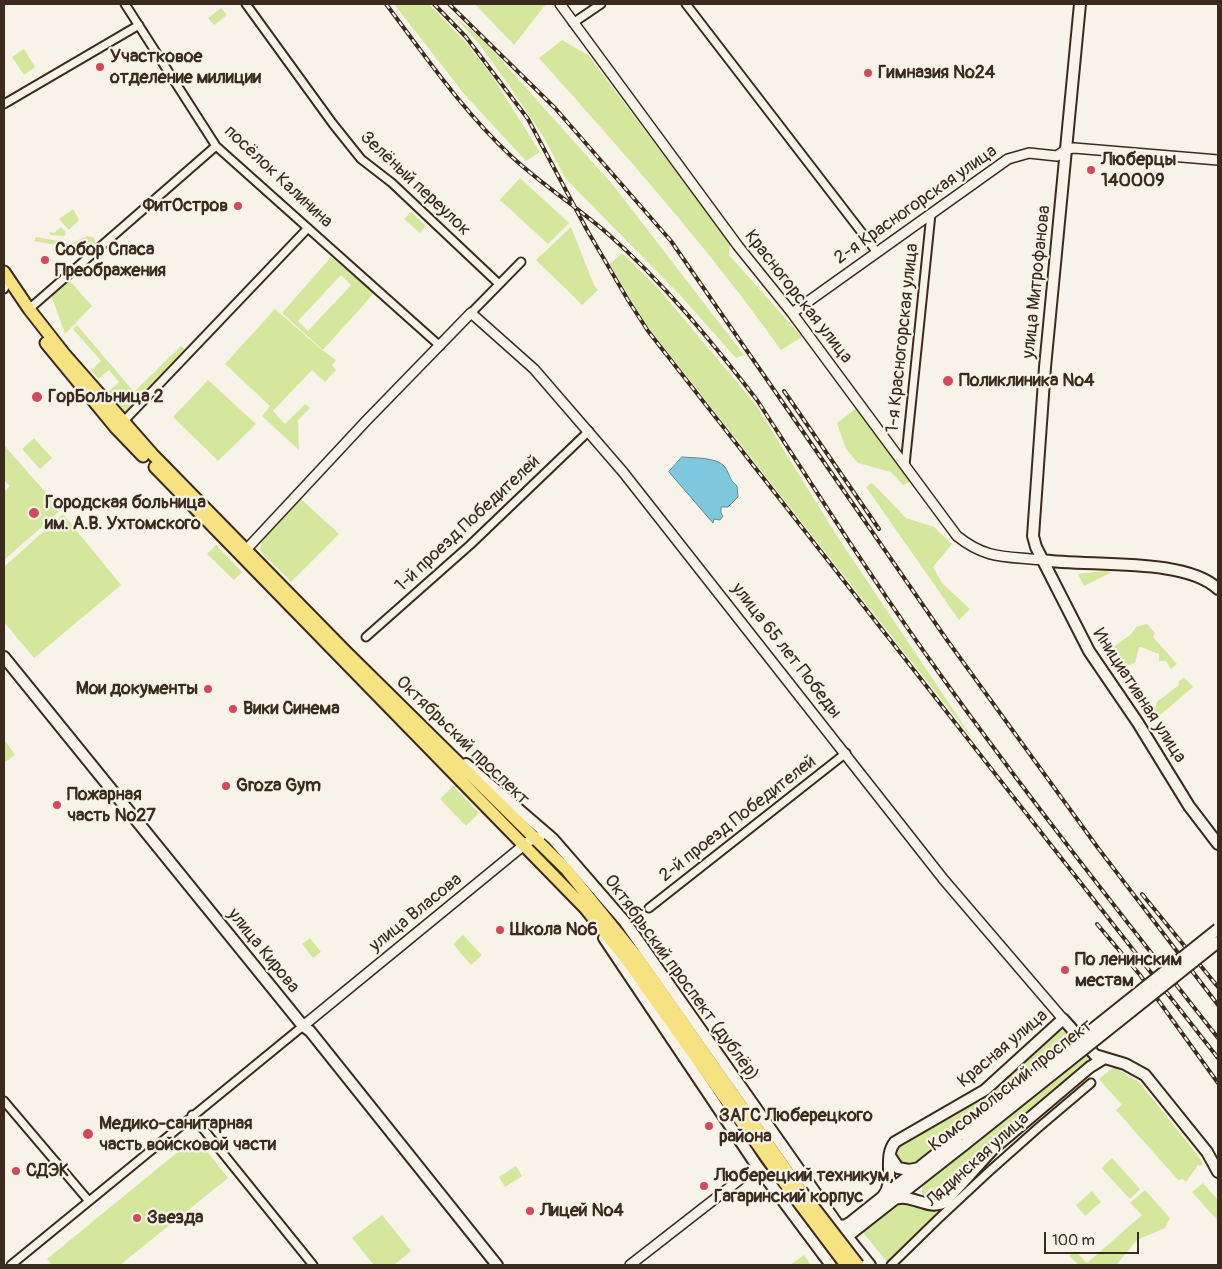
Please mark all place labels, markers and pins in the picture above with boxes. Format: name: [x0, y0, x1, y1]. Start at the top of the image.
place label: Участковое отделение милиции: [110, 46, 261, 88]
marker: Участковое отделение милиции: [94, 61, 106, 73]
place label: Гимназия №24: [878, 62, 995, 84]
marker: Гимназия №24: [862, 67, 874, 79]
place label: Люберцы 140009: [1101, 149, 1176, 192]
marker: Люберцы 140009: [1085, 164, 1097, 176]
place label: ФитОстров: [143, 195, 228, 217]
marker: ФитОстров: [232, 200, 244, 212]
place label: Собор Спаса Преображения: [55, 239, 166, 282]
marker: Собор Спаса Преображения: [39, 254, 51, 266]
place label: Поликлиника №4: [959, 370, 1095, 392]
marker: Поликлиника №4: [941, 374, 955, 388]
place label: ГорБольница 2: [48, 386, 164, 408]
marker: ГорБольница 2: [30, 390, 44, 404]
place label: Городская больница им. А.В. Ухтомского: [45, 492, 206, 534]
marker: Городская больница им. А.В. Ухтомского: [27, 506, 41, 520]
place label: Мои документы: [76, 678, 198, 700]
marker: Мои документы: [202, 683, 214, 695]
place label: Вики Синема: [243, 698, 340, 720]
marker: Вики Синема: [227, 703, 239, 715]
place label: Groza Gym: [236, 775, 321, 797]
marker: Groza Gym: [220, 780, 232, 792]
place label: Пожарная часть №27: [67, 784, 156, 826]
marker: Пожарная часть №27: [51, 799, 63, 811]
place label: Школа №6: [510, 919, 598, 941]
marker: Школа №6: [494, 924, 506, 936]
place label: По ленинским местам: [1075, 949, 1182, 992]
marker: По ленинским местам: [1059, 964, 1071, 976]
place label: ЗАГС Люберецкого района: [719, 1105, 873, 1148]
place label: Медико-санитарная часть войсковой части: [99, 1113, 276, 1156]
marker: ЗАГС Люберецкого района: [703, 1120, 715, 1132]
marker: Медико-санитарная часть войсковой части: [81, 1127, 95, 1141]
place label: СДЭК: [26, 1160, 69, 1182]
marker: СДЭК: [10, 1165, 22, 1177]
place label: Люберецкий техникум, Гагаринский корпус: [714, 1165, 894, 1208]
marker: Люберецкий техникум, Гагаринский корпус: [698, 1180, 710, 1192]
place label: Лицей №4: [540, 1200, 624, 1222]
marker: Лицей №4: [524, 1205, 536, 1217]
place label: Звезда: [147, 1207, 203, 1229]
marker: Звезда: [131, 1212, 143, 1224]

